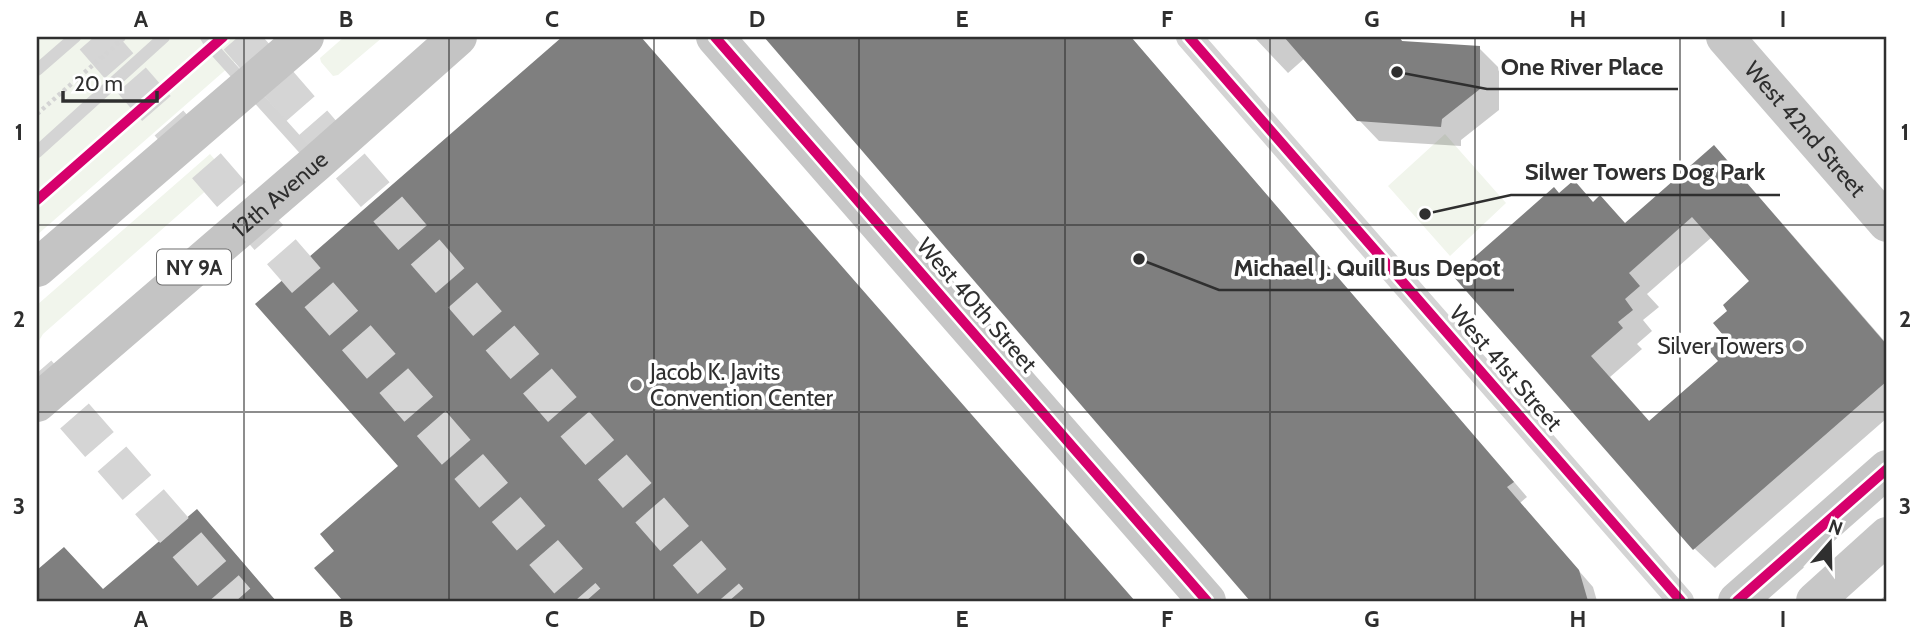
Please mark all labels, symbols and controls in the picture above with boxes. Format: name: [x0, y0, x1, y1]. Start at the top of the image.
text: A: [134, 5, 149, 33]
text: B: [339, 5, 353, 33]
text: C: [545, 5, 559, 33]
text: D: [749, 5, 765, 33]
text: E: [955, 5, 969, 33]
text: F: [1161, 5, 1173, 33]
text: G: [1364, 5, 1380, 33]
text: H: [1570, 5, 1586, 33]
text: I: [1780, 5, 1786, 33]
callout: One River Place: [1487, 44, 1678, 89]
text: One River Place: [1501, 52, 1663, 81]
street label: West 42nd Street: [1739, 56, 1872, 203]
scale bar: [63, 60, 158, 104]
text: 20 m: [74, 71, 123, 96]
text: 1: [15, 118, 23, 146]
text: 1: [1901, 118, 1909, 146]
street label: 12th Avenue: [226, 145, 334, 243]
callout: Silwer Towers Dog Park: [1511, 150, 1780, 195]
text: Silwer Towers Dog Park: [1525, 157, 1766, 186]
street label: West 40th Street: [911, 232, 1043, 378]
callout: Michael J. Quill Bus Depot: [1219, 245, 1514, 290]
road number: NY 9A: [157, 250, 231, 284]
text: Michael J. Quill Bus Depot: [1233, 253, 1501, 282]
street label: West 41st Street: [1444, 299, 1568, 437]
text: 2: [13, 305, 25, 333]
text: 2: [1899, 305, 1911, 333]
place label: Silver Towers: [1657, 332, 1784, 360]
marker: Silver Towers: [1790, 338, 1806, 354]
place label: Jacob K. Javits Convention Center: [649, 358, 834, 412]
marker: Jacob K. Javits Convention Center: [628, 377, 644, 393]
text: 3: [13, 492, 25, 520]
text: 3: [1899, 492, 1911, 520]
north arrow: [1794, 508, 1864, 578]
text: N: [1825, 514, 1846, 541]
text: A: [134, 605, 149, 633]
text: B: [339, 605, 353, 633]
text: C: [545, 605, 559, 633]
text: D: [749, 605, 765, 633]
text: E: [955, 605, 969, 633]
text: F: [1161, 605, 1173, 633]
text: G: [1364, 605, 1380, 633]
text: H: [1570, 605, 1586, 633]
text: I: [1780, 605, 1786, 633]

